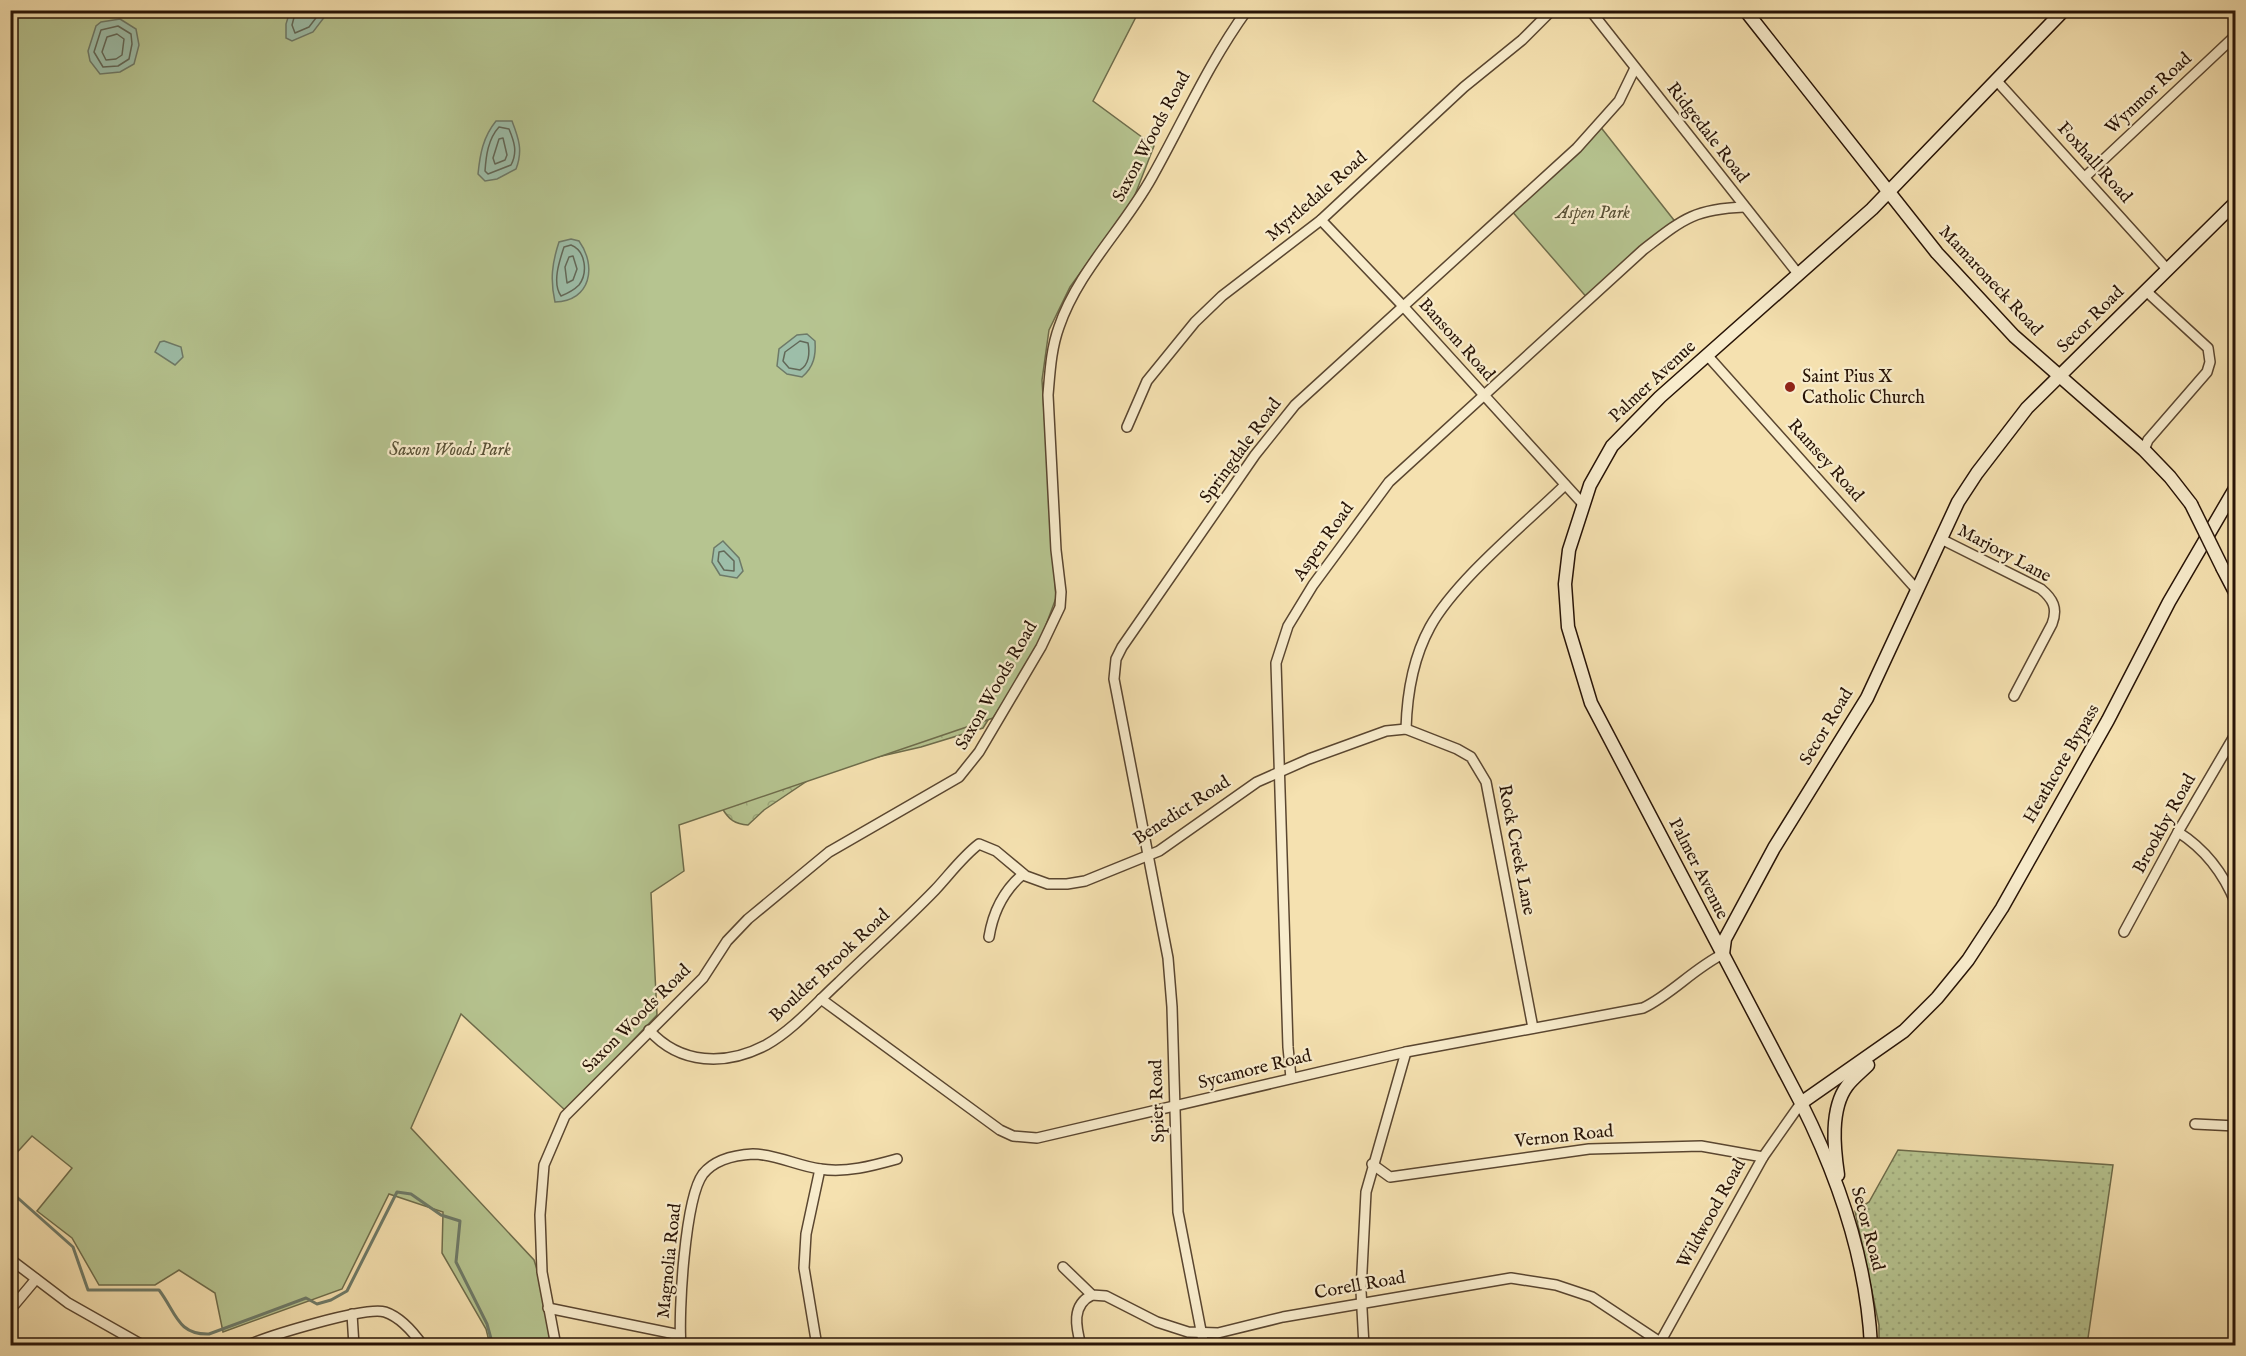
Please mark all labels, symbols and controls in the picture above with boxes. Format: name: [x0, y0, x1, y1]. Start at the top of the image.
street label: Wynmor Road: [2101, 48, 2197, 140]
street label: Saxon Woods Road: [1108, 67, 1196, 206]
street label: Ridgedale Road: [1661, 78, 1754, 188]
street label: Foxhall Road: [2052, 118, 2137, 209]
street label: Myrtledale Road: [1262, 147, 1373, 247]
park label: Aspen Park: [1554, 202, 1630, 225]
street label: Mamaroneck Road: [1933, 221, 2047, 341]
street label: Secor Road: [2052, 281, 2130, 359]
street label: Bansom Road: [1413, 294, 1500, 387]
street label: Palmer Avenue: [1605, 336, 1701, 428]
place label: Saint Pius X Catholic Church: [1802, 366, 1925, 410]
marker: Saint Pius X Catholic Church: [1783, 380, 1797, 394]
street label: Springdale Road: [1195, 393, 1287, 508]
street label: Ramsey Road: [1782, 415, 1868, 507]
park label: Saxon Woods Park: [389, 439, 511, 462]
street label: Aspen Road: [1288, 498, 1360, 587]
street label: Marjory Lane: [1953, 520, 2055, 588]
street label: Saxon Woods Road: [951, 617, 1043, 754]
street label: Secor Road: [1795, 684, 1859, 770]
street label: Heathcote Bypass: [2019, 700, 2105, 828]
street label: Brookby Road: [2128, 770, 2202, 878]
street label: Benedict Road: [1129, 771, 1235, 851]
street label: Rock Creek Lane: [1492, 783, 1540, 917]
street label: Palmer Avenue: [1663, 814, 1733, 924]
street label: Boulder Brook Road: [765, 904, 895, 1028]
street label: Saxon Woods Road: [578, 959, 697, 1078]
street label: Sycamore Road: [1196, 1045, 1314, 1095]
street label: Spier Road: [1145, 1059, 1171, 1143]
street label: Vernon Road: [1512, 1120, 1615, 1154]
street label: Wildwood Road: [1672, 1155, 1752, 1273]
street label: Secor Road: [1845, 1184, 1889, 1274]
street label: Magnolia Road: [653, 1202, 688, 1320]
street label: Corell Road: [1313, 1267, 1408, 1305]

